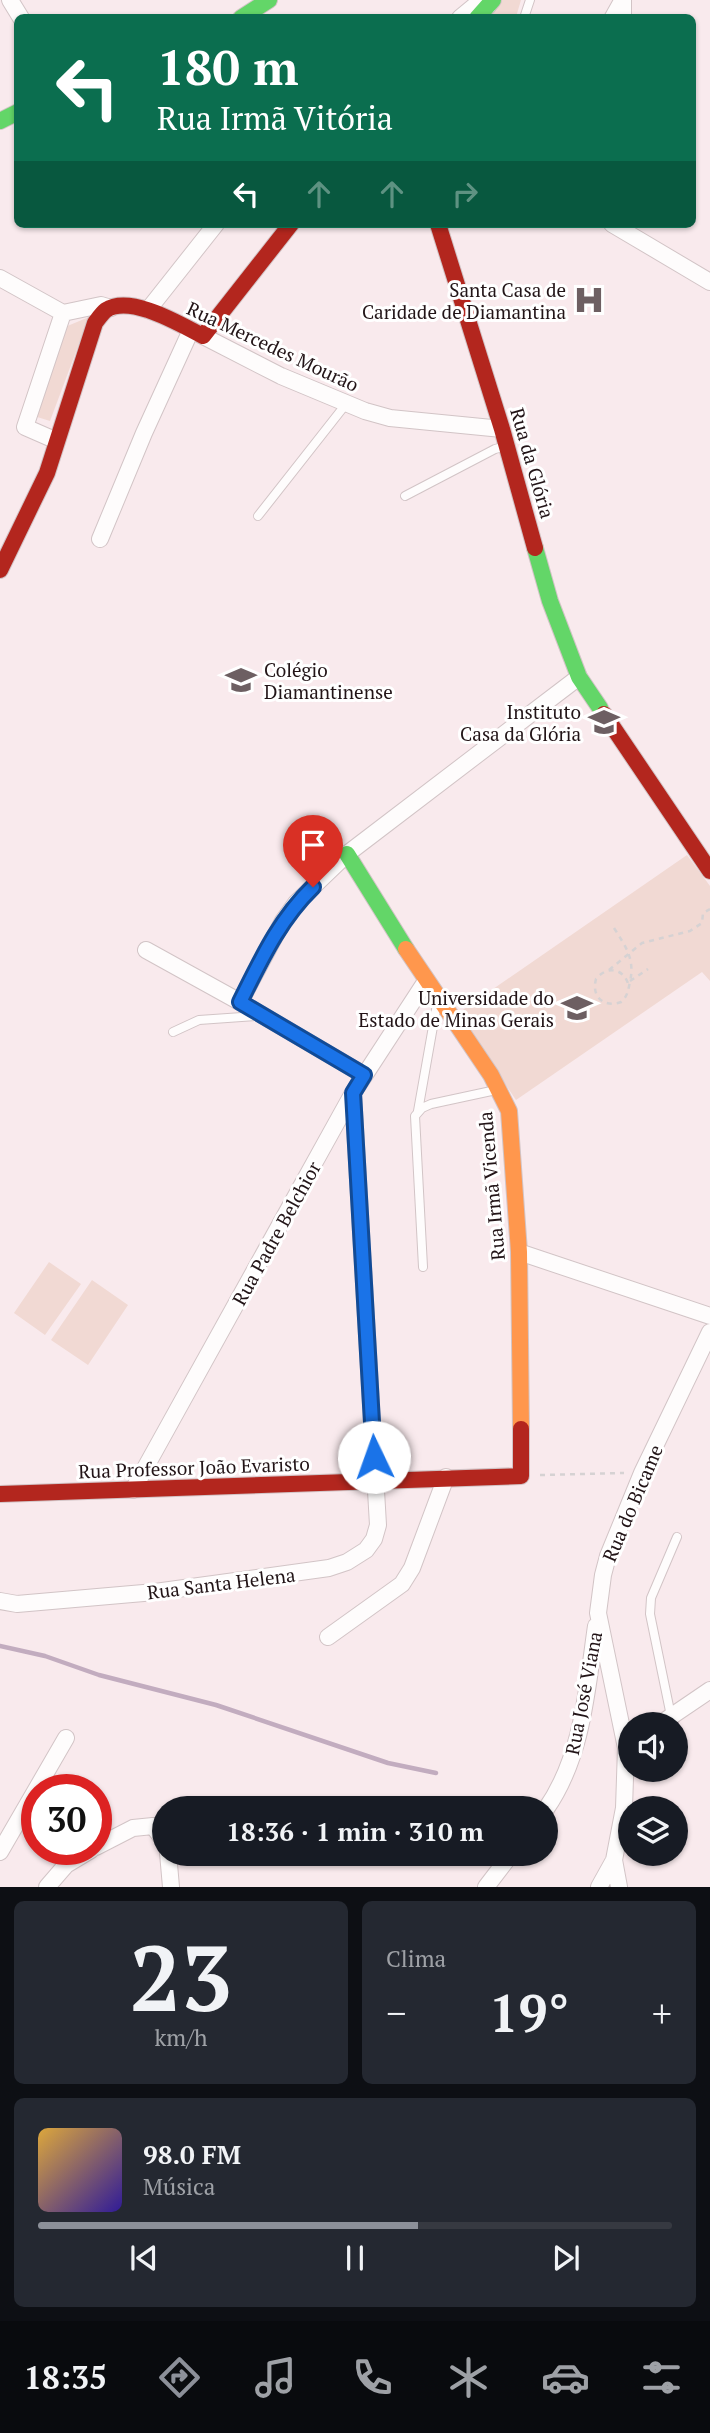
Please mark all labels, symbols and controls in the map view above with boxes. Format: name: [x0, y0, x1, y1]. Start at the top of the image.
text: 180 m: [157, 34, 299, 99]
icon: left: [42, 42, 133, 133]
text: Rua Irmã Vitória: [157, 97, 393, 139]
icon: left: [227, 175, 265, 213]
icon: ahead: [300, 175, 338, 213]
icon: ahead: [373, 175, 411, 213]
icon: right: [446, 175, 484, 213]
place label: Santa Casa de Caridade de Diamantina: [362, 277, 566, 324]
hospital icon: Santa Casa de Caridade de Diamantina: [572, 283, 606, 317]
street label: Rua Mercedes Mourão: [183, 295, 363, 397]
street label: Rua da Glória: [505, 405, 561, 522]
place label: Colégio Diamantinense: [264, 657, 393, 704]
school or university icon: Colégio Diamantinense: [224, 663, 258, 697]
place label: Instituto Casa da Glória: [460, 699, 581, 746]
school or university icon: Instituto Casa da Glória: [587, 705, 621, 739]
pin: [283, 815, 343, 887]
icon: arrive: [294, 826, 332, 864]
place label: Universidade do Estado de Minas Gerais: [358, 985, 554, 1032]
school or university icon: Universidade do Estado de Minas Gerais: [560, 991, 594, 1025]
street label: Rua Irmã Vicenda: [472, 1110, 510, 1262]
street label: Rua Padre Belchior: [226, 1156, 326, 1309]
position arrow: [337, 1420, 411, 1494]
street label: Rua do Bicame: [596, 1441, 668, 1565]
street label: Rua Professor João Evaristo: [78, 1450, 310, 1484]
street label: Rua Santa Helena: [145, 1561, 297, 1604]
street label: Rua José Viana: [559, 1629, 607, 1757]
map controls: [618, 1712, 688, 1866]
button: sound: [618, 1712, 688, 1782]
speed limit sign: 30: [21, 1774, 112, 1865]
button: layers: [618, 1796, 688, 1866]
text: 18:36 · 1 min · 310 m: [226, 1814, 484, 1848]
text: 23: [130, 1916, 232, 2037]
text: Clima: [386, 1943, 446, 1974]
text: 19°: [489, 1978, 569, 2047]
text: −: [386, 1988, 406, 2038]
text: +: [652, 1988, 672, 2038]
text: km/h: [154, 2022, 208, 2053]
text: 98.0 FM: [143, 2137, 241, 2171]
text: Música: [143, 2171, 215, 2202]
icon: previous: [125, 2239, 163, 2277]
icon: pause: [336, 2239, 374, 2277]
icon: next: [547, 2239, 585, 2277]
icon: directions: [155, 2353, 204, 2402]
icon: music: [251, 2353, 300, 2402]
icon: phone: [348, 2353, 397, 2402]
icon: climate: [444, 2353, 493, 2402]
icon: car: [541, 2353, 590, 2402]
icon: filters: [637, 2353, 686, 2402]
text: 18:35: [24, 2356, 107, 2398]

